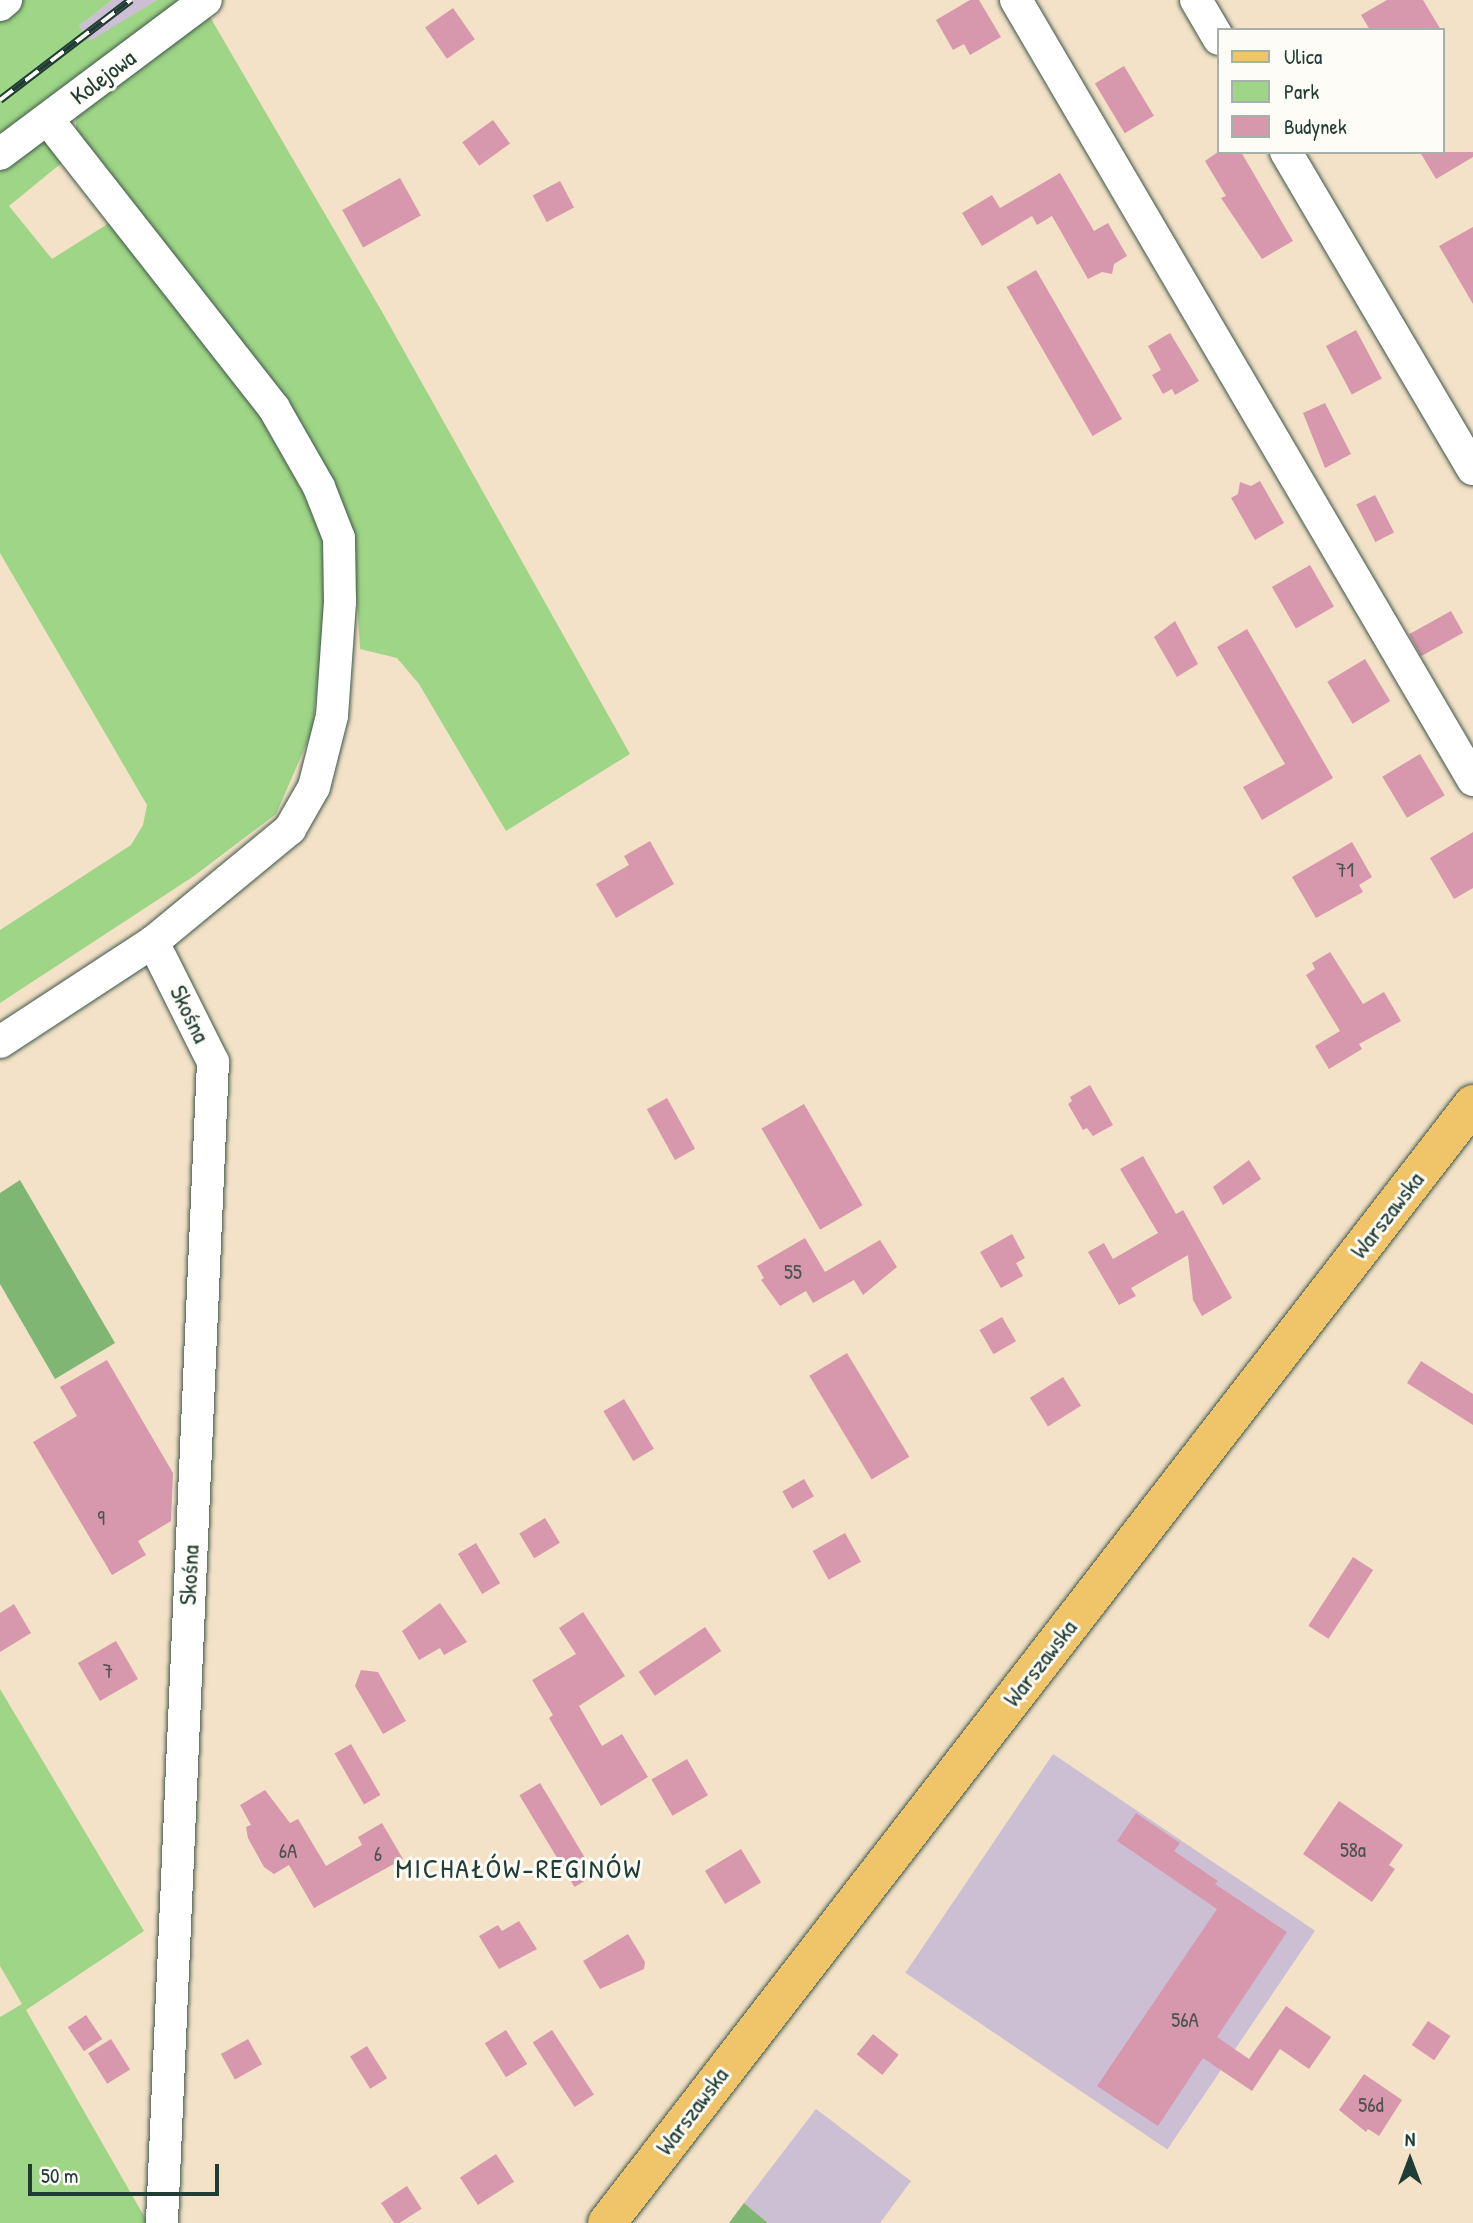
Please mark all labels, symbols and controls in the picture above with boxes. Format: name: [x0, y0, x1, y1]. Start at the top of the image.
legend: [1218, 28, 1445, 154]
text: Ulica: [1284, 42, 1322, 71]
street label: Kolejowa: [65, 43, 141, 111]
text: Park: [1284, 77, 1319, 106]
text: Budynek: [1284, 112, 1347, 141]
house number: 71: [1336, 857, 1354, 883]
street label: Skośna: [164, 981, 216, 1047]
street label: Warszawska: [1344, 1166, 1430, 1264]
house number: 55: [784, 1259, 802, 1285]
house number: 9: [97, 1505, 105, 1531]
street label: Skośna: [173, 1544, 205, 1606]
street label: Warszawska: [997, 1614, 1083, 1712]
house number: 7: [103, 1658, 113, 1684]
house number: 58a: [1340, 1837, 1366, 1863]
house number: 6A: [279, 1838, 297, 1864]
house number: 6: [374, 1841, 382, 1867]
district label: MICHAŁÓW-REGINÓW: [398, 1851, 640, 1885]
house number: 56A: [1171, 2007, 1199, 2033]
street label: Warszawska: [650, 2062, 734, 2160]
house number: 56d: [1358, 2092, 1384, 2118]
north arrow: [1375, 2125, 1445, 2195]
text: N: [1405, 2126, 1415, 2152]
scale bar: [32, 2150, 222, 2194]
text: 50 m: [41, 2161, 78, 2190]

